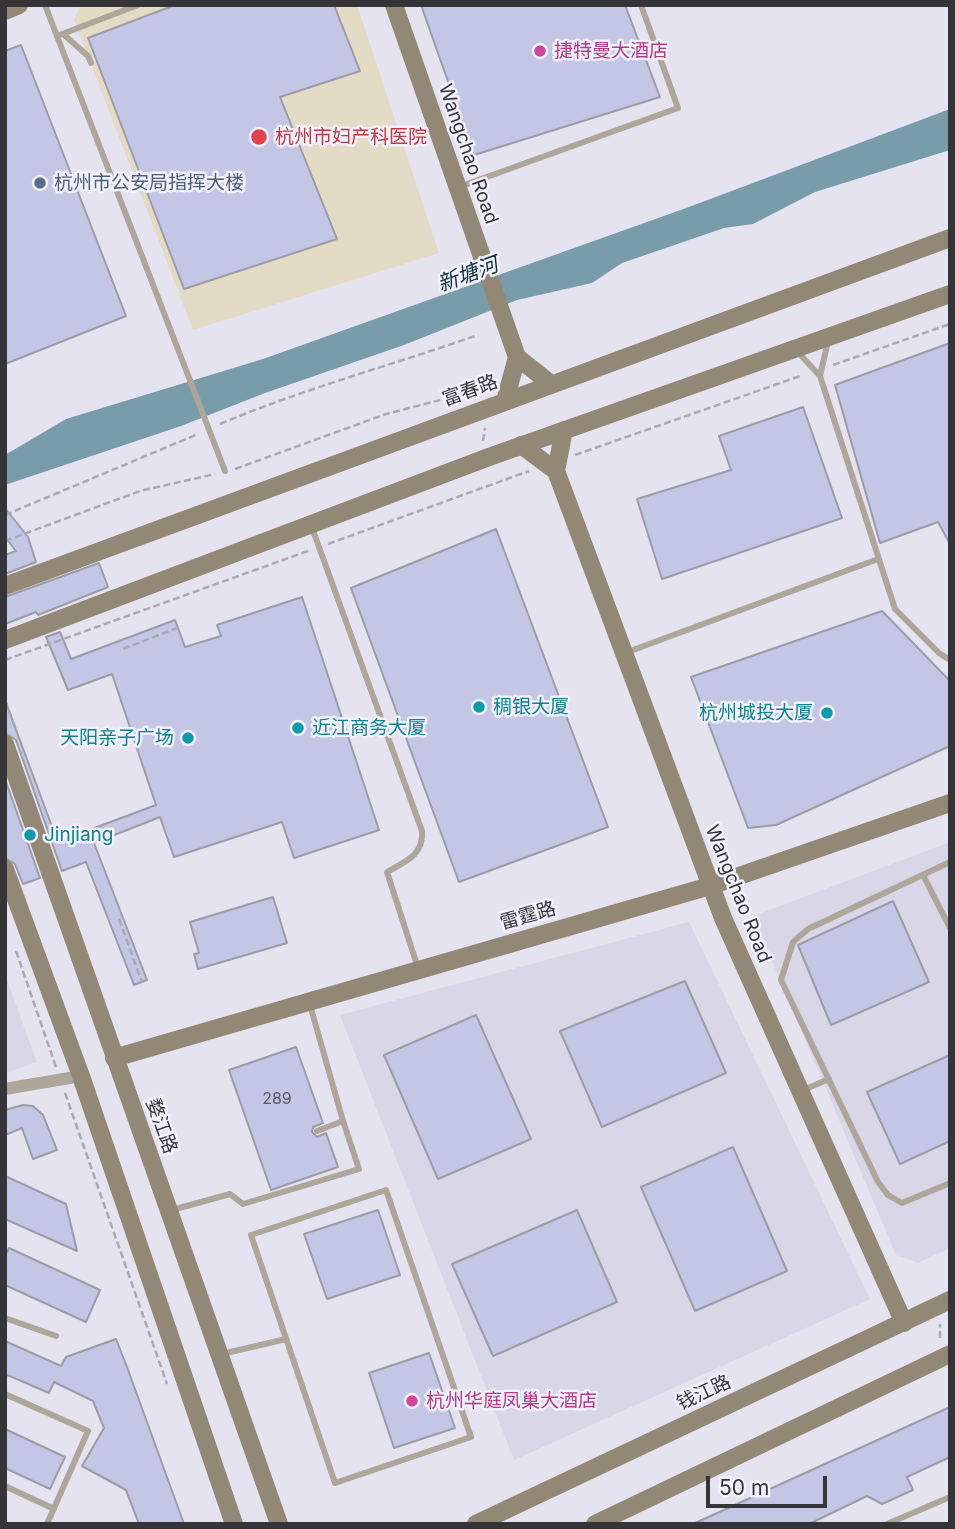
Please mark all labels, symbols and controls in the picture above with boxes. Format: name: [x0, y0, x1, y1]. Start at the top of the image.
place label: 捷特曼大酒店: [554, 40, 668, 62]
marker: 捷特曼大酒店: [532, 43, 548, 59]
street label: Wangchao Road: [433, 81, 503, 227]
place label: 杭州市妇产科医院: [275, 126, 427, 148]
marker: 杭州市妇产科医院: [249, 127, 269, 147]
place label: 杭州市公安局指挥大楼: [54, 172, 244, 194]
marker: 杭州市公安局指挥大楼: [32, 175, 48, 191]
water label: 新塘河: [434, 252, 502, 298]
street label: 富春路: [439, 371, 501, 411]
place label: 稠银大厦: [493, 696, 569, 718]
marker: 稠银大厦: [471, 699, 487, 715]
place label: 杭州城投大厦: [699, 702, 813, 724]
marker: 杭州城投大厦: [819, 705, 835, 721]
place label: 近江商务大厦: [312, 717, 426, 739]
marker: 近江商务大厦: [290, 720, 306, 736]
place label: 天阳亲子广场: [60, 727, 174, 749]
marker: 天阳亲子广场: [180, 730, 196, 746]
street label: Wangchao Road: [700, 822, 776, 966]
place label: Jinjiang: [44, 824, 113, 846]
marker: Jinjiang: [22, 827, 38, 843]
street label: 雷霆路: [497, 897, 559, 935]
house number: 289: [262, 1089, 292, 1109]
street label: 婺江路: [141, 1095, 181, 1157]
street label: 钱江路: [673, 1371, 735, 1415]
place label: 杭州华庭凤巢大酒店: [426, 1390, 597, 1412]
marker: 杭州华庭凤巢大酒店: [404, 1393, 420, 1409]
scale bar: [710, 1462, 831, 1506]
text: 50 m: [719, 1475, 769, 1500]

